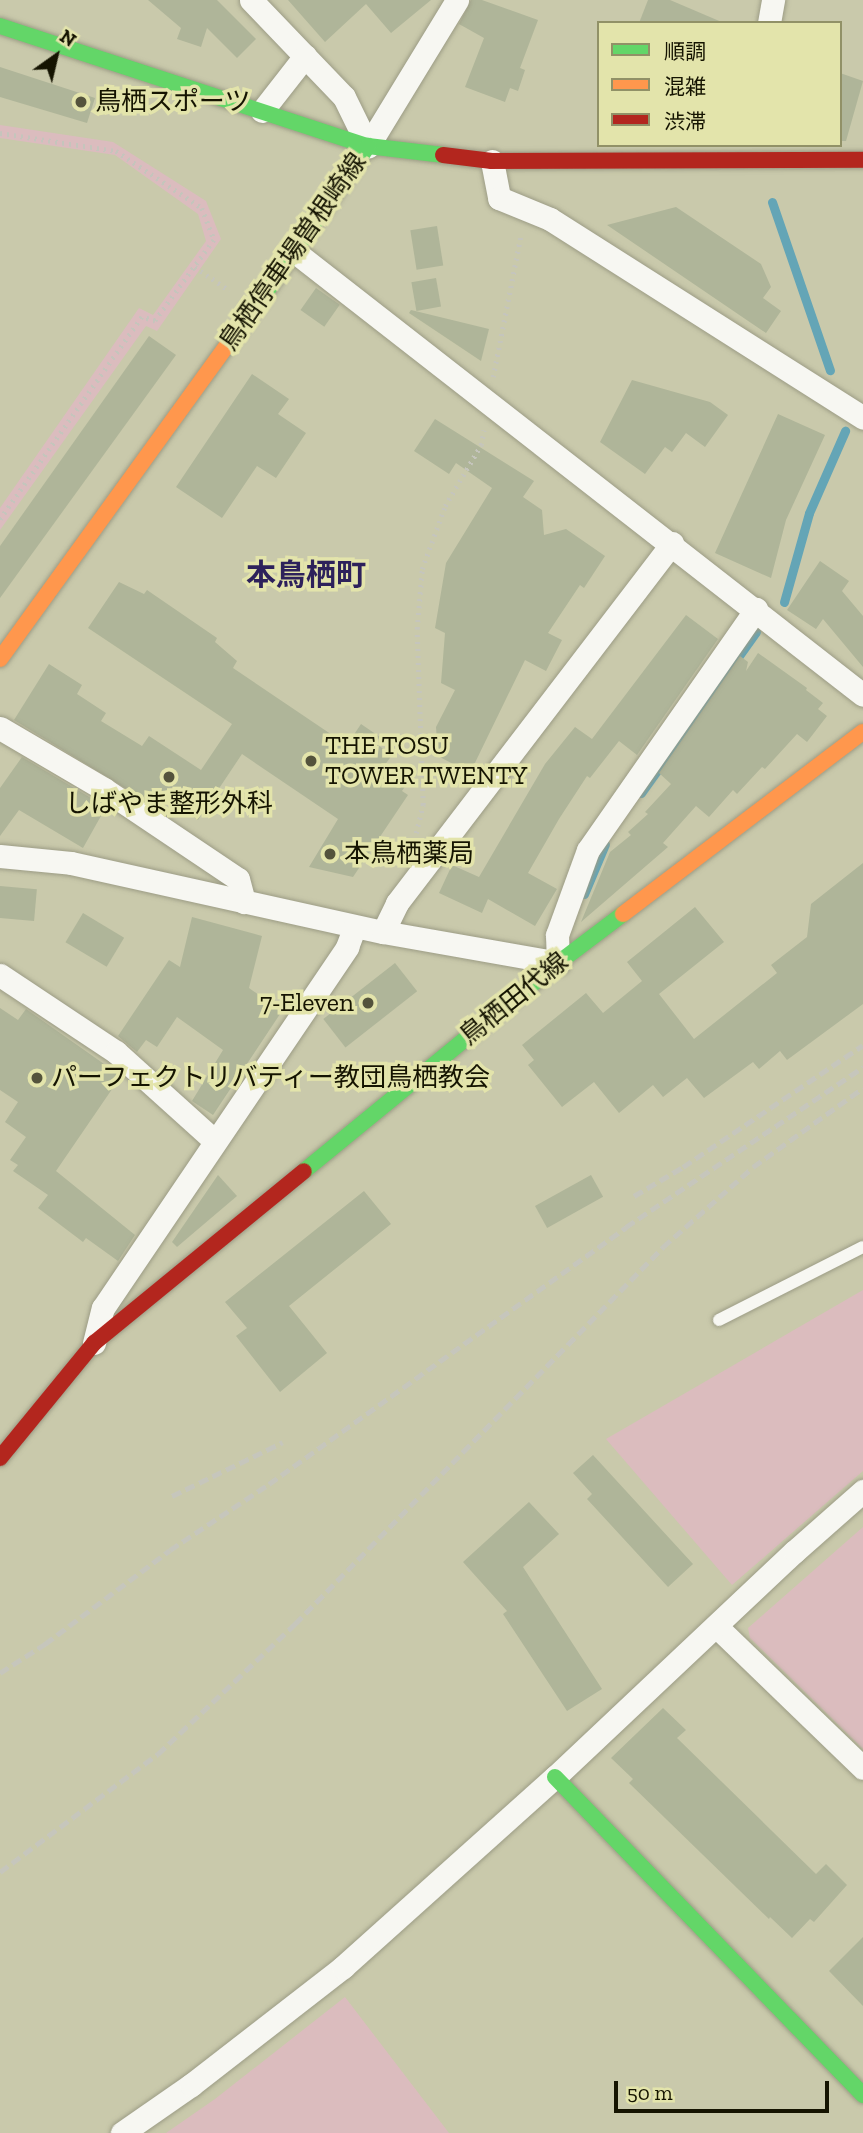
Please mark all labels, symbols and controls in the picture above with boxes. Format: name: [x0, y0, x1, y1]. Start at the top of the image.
north arrow: [21, 21, 91, 91]
legend: [597, 21, 842, 147]
text: N: [56, 25, 80, 52]
text: 順調: [664, 39, 706, 64]
text: 混雑: [664, 74, 706, 99]
place label: 鳥栖スポーツ: [95, 86, 251, 118]
marker: 鳥栖スポーツ: [73, 94, 89, 110]
text: 渋滞: [664, 109, 706, 134]
street label: 鳥栖停車場曽根崎線: [213, 147, 373, 357]
district label: 本鳥栖町: [246, 557, 366, 593]
place label: THE TOSU TOWER TWENTY: [325, 730, 528, 792]
marker: THE TOSU TOWER TWENTY: [303, 753, 319, 769]
marker: しばやま整形外科: [161, 769, 177, 785]
place label: しばやま整形外科: [65, 788, 273, 820]
place label: 本鳥栖薬局: [344, 838, 474, 870]
marker: 本鳥栖薬局: [322, 846, 338, 862]
street label: 鳥栖田代線: [454, 946, 574, 1052]
place label: 7-Eleven: [260, 987, 354, 1019]
marker: 7-Eleven: [360, 995, 376, 1011]
place label: パーフェクトリバティー教団鳥栖教会: [51, 1062, 493, 1094]
marker: パーフェクトリバティー教団鳥栖教会: [29, 1070, 45, 1086]
scale bar: [618, 2066, 833, 2110]
text: 50 m: [627, 2080, 673, 2105]

